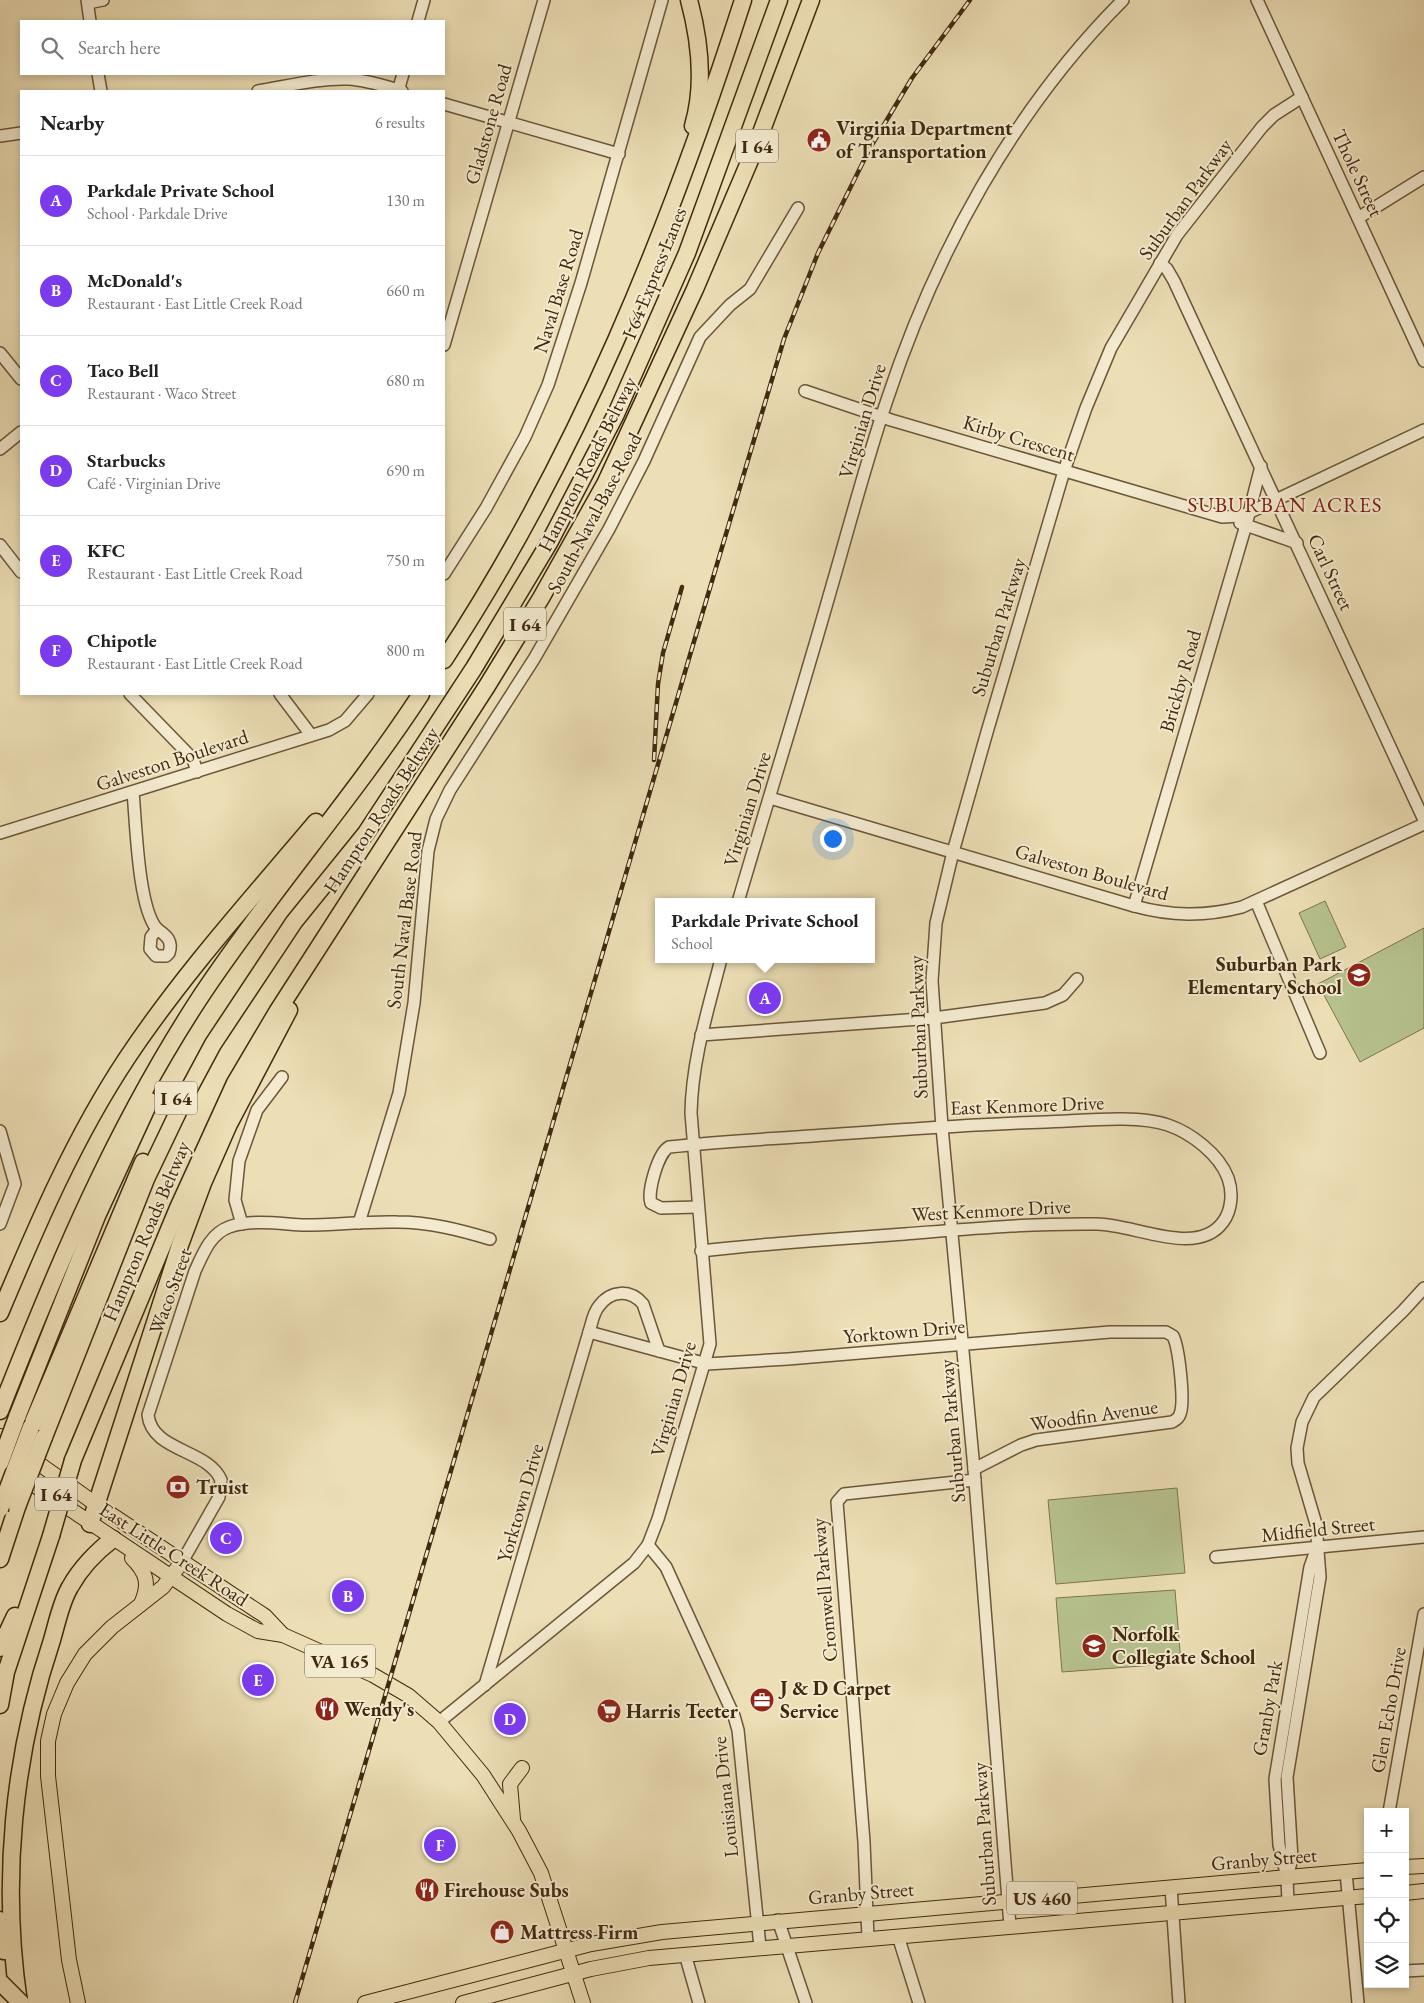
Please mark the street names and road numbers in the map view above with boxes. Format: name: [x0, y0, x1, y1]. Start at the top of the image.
street label: Gladstone Road: [458, 60, 518, 187]
street label: Thole Street: [1326, 125, 1390, 222]
road number: I 64: [736, 130, 778, 162]
street label: Suburban Parkway: [1132, 133, 1238, 265]
street label: I 64 Express Lanes: [616, 203, 692, 343]
street label: Naval Base Road: [527, 225, 589, 356]
street label: Virginian Drive: [832, 360, 892, 482]
street label: Hampton Roads Beltway: [531, 372, 643, 556]
street label: Kirby Crescent: [960, 409, 1079, 467]
street label: South Naval Base Road: [541, 427, 648, 598]
street label: Carl Street: [1302, 530, 1360, 615]
street label: Suburban Parkway: [965, 554, 1032, 700]
road number: I 64: [504, 608, 546, 640]
street label: Brickby Road: [1153, 626, 1207, 735]
street label: Hampton Roads Beltway: [317, 721, 445, 898]
street label: Galveston Boulevard: [93, 723, 252, 797]
street label: Virginian Drive: [717, 748, 777, 870]
street label: South Naval Base Road: [380, 829, 428, 1010]
street label: Galveston Boulevard: [1012, 838, 1173, 907]
street label: Suburban Parkway: [902, 954, 934, 1099]
road number: I 64: [155, 1082, 197, 1114]
street label: East Kenmore Drive: [950, 1089, 1105, 1121]
street label: Hampton Roads Beltway: [96, 1137, 196, 1325]
street label: West Kenmore Drive: [911, 1193, 1072, 1227]
street label: Waco Street: [142, 1244, 198, 1338]
street label: Yorktown Drive: [842, 1313, 966, 1349]
street label: Virginian Drive: [644, 1338, 702, 1460]
street label: Suburban Parkway: [933, 1358, 971, 1504]
street label: Woodfin Avenue: [1029, 1393, 1160, 1437]
street label: Yorktown Drive: [491, 1440, 549, 1565]
road number: I 64: [35, 1478, 77, 1510]
street label: East Little Creek Road: [95, 1497, 253, 1611]
street label: Midfield Street: [1260, 1510, 1377, 1548]
street label: Cromwell Parkway: [805, 1517, 843, 1663]
road number: VA 165: [305, 1644, 375, 1678]
street label: Glen Echo Drive: [1364, 1645, 1412, 1775]
street label: Granby Park: [1246, 1658, 1288, 1758]
street label: Louisiana Drive: [706, 1735, 744, 1859]
street label: Suburban Parkway: [966, 1761, 1002, 1907]
street label: Granby Street: [1210, 1841, 1319, 1877]
street label: Granby Street: [807, 1875, 916, 1911]
road number: US 460: [1007, 1882, 1077, 1915]

